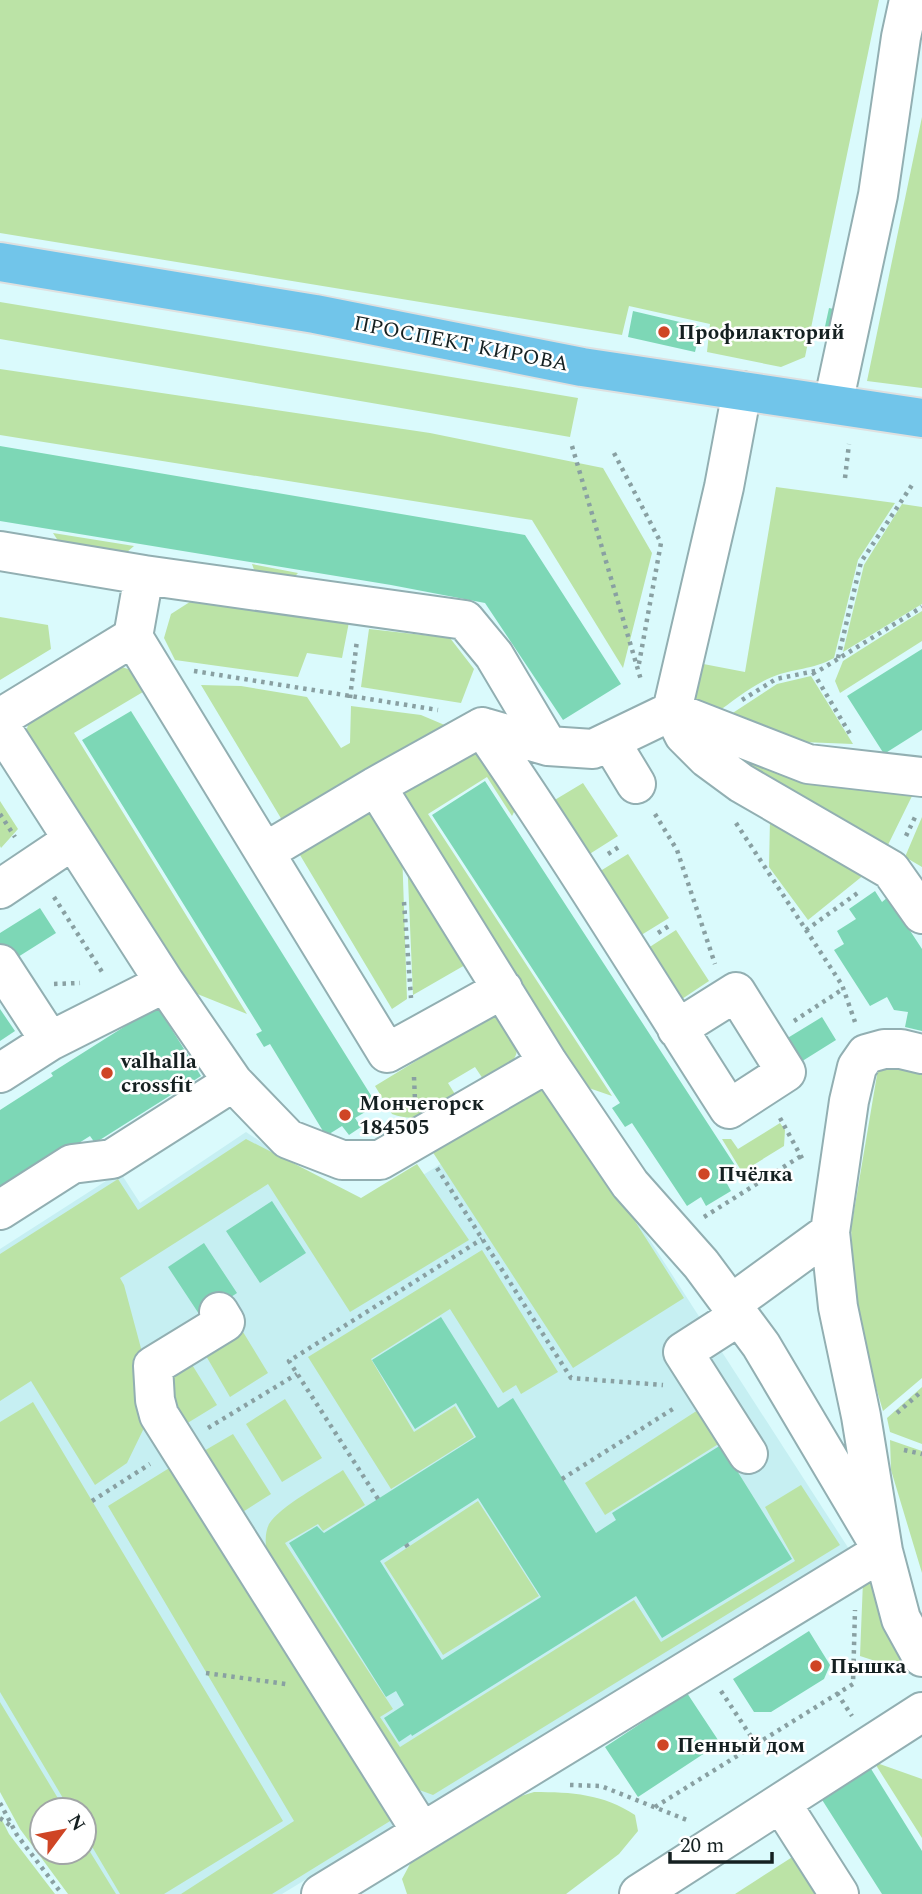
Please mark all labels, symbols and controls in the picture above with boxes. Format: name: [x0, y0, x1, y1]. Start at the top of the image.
street label: ПРОСПЕКТ КИРОВА: [351, 307, 571, 381]
place label: Профилакторий: [678, 317, 845, 349]
marker: Профилакторий: [656, 324, 672, 340]
place label: valhalla crossfit: [120, 1046, 197, 1102]
marker: valhalla crossfit: [99, 1065, 115, 1081]
place label: Мончегорск 184505: [359, 1088, 485, 1144]
marker: Мончегорск 184505: [337, 1107, 353, 1123]
place label: Пчёлка: [718, 1159, 793, 1191]
marker: Пчёлка: [696, 1166, 712, 1182]
place label: Пышка: [830, 1651, 906, 1683]
marker: Пышка: [808, 1658, 824, 1674]
place label: Пенный дом: [677, 1730, 805, 1762]
marker: Пенный дом: [655, 1737, 671, 1753]
north arrow: [28, 1796, 98, 1866]
text: N: [60, 1809, 93, 1837]
scale bar: [670, 1820, 772, 1864]
text: 20 m: [680, 1830, 724, 1862]

